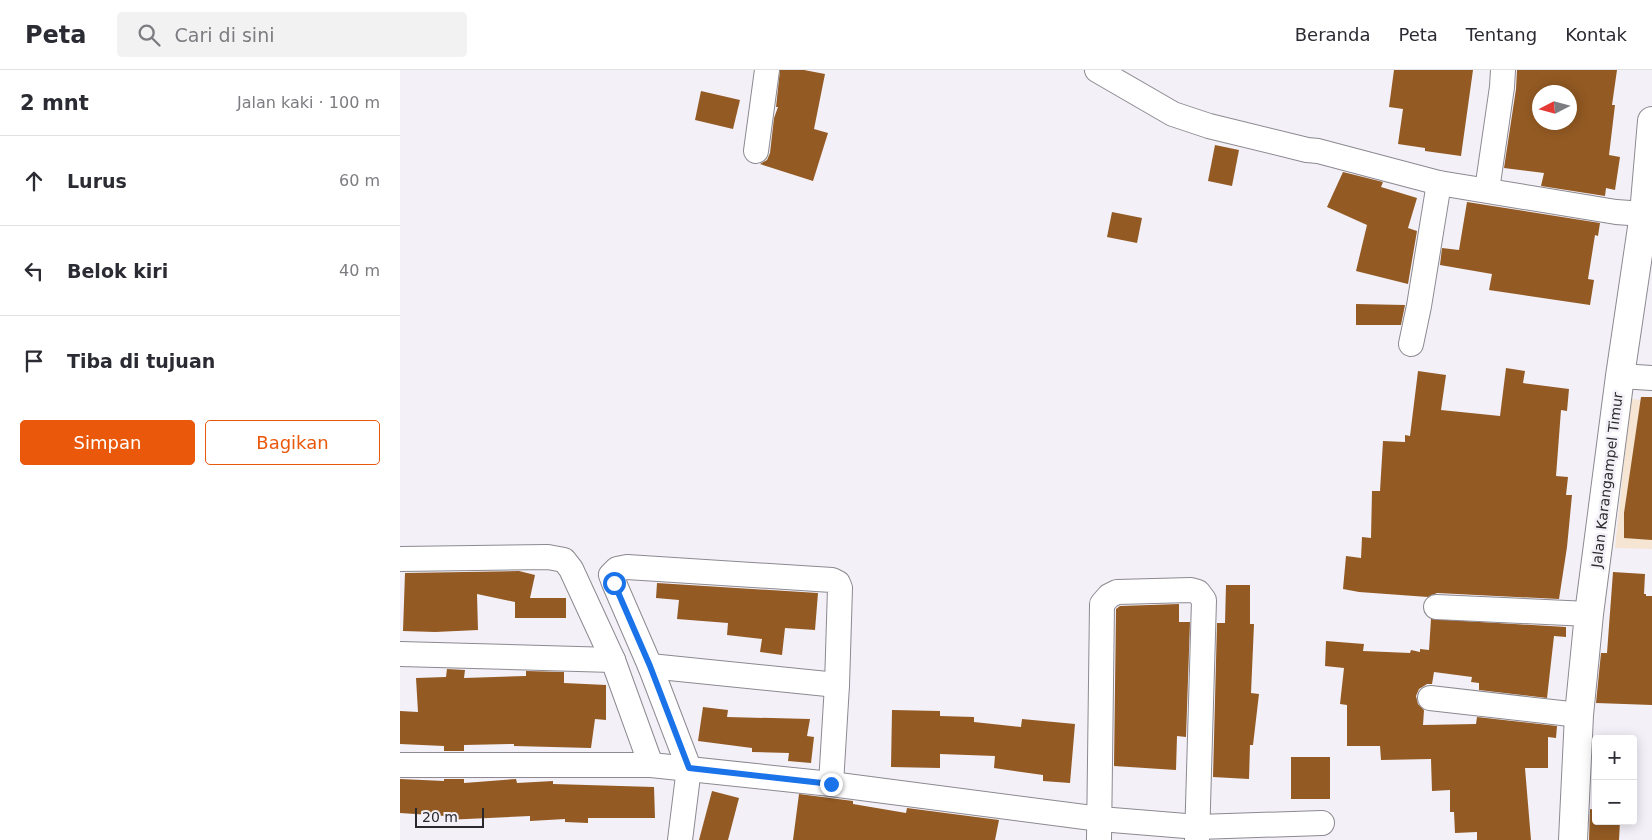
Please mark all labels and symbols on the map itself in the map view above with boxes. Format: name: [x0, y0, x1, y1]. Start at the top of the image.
north arrow: [1532, 85, 1577, 130]
street label: Jalan Karangampel Timur: [1588, 391, 1626, 570]
route start: [603, 572, 626, 595]
route end: [820, 773, 843, 796]
scale bar: [415, 805, 484, 828]

